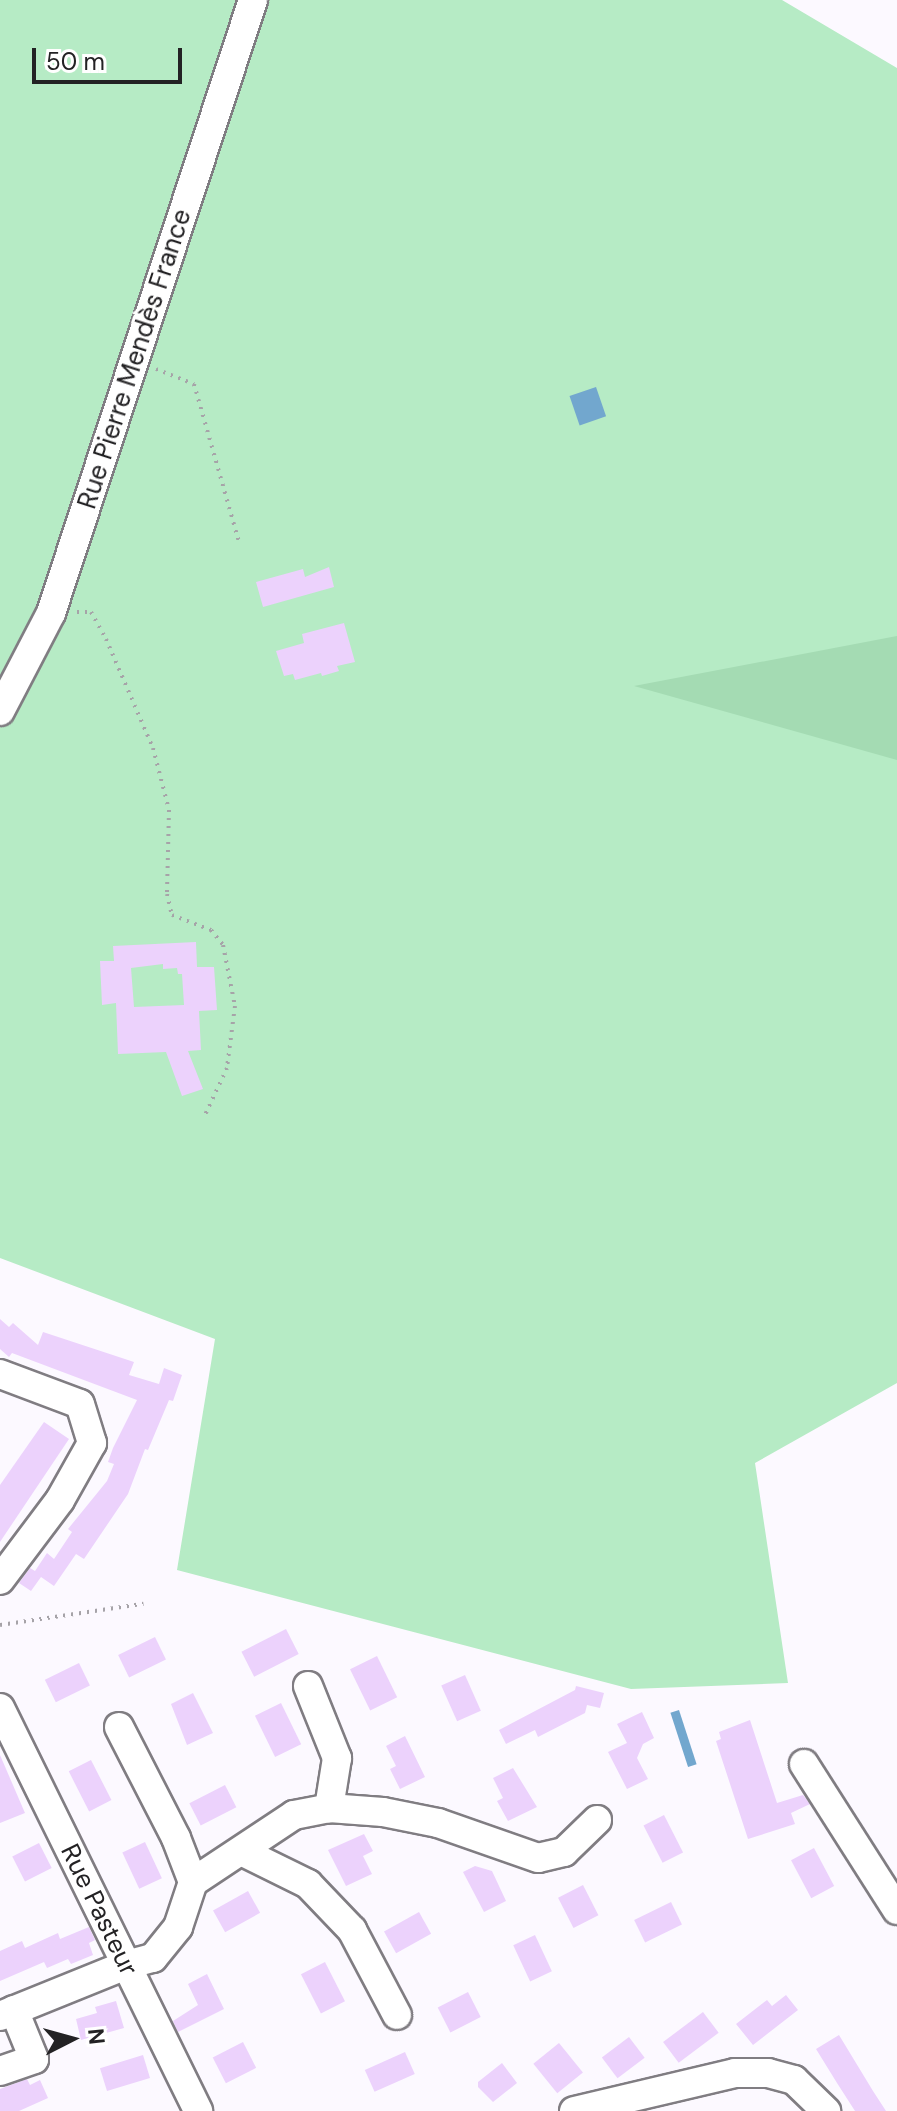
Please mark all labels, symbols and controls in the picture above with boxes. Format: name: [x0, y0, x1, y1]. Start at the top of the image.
scale bar: [36, 32, 186, 82]
text: 50 m: [46, 46, 105, 77]
street label: Rue Pierre Mendès France: [72, 205, 198, 513]
street label: Rue Pasteur: [54, 1839, 144, 1981]
north arrow: [32, 1999, 112, 2079]
text: N: [81, 2027, 112, 2046]

